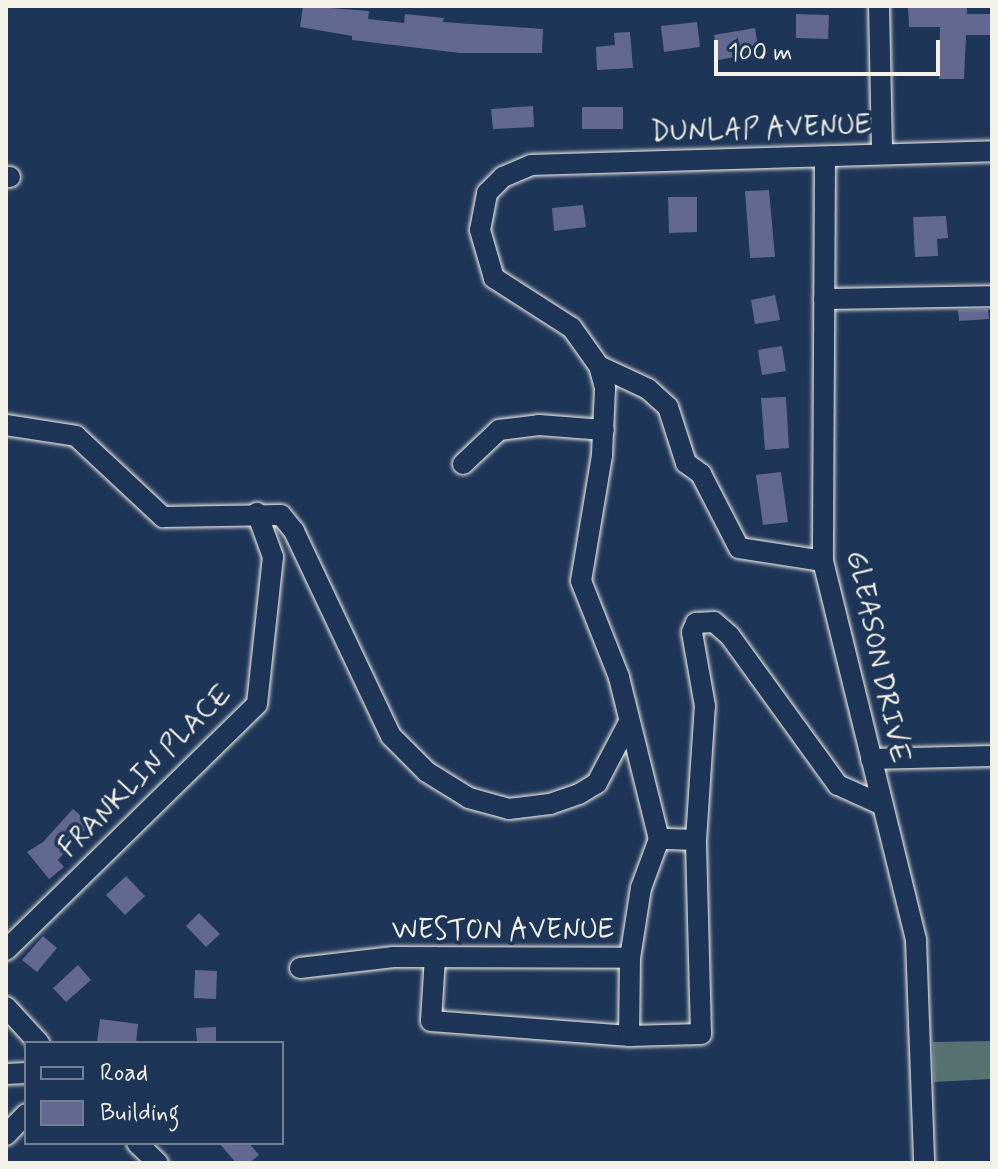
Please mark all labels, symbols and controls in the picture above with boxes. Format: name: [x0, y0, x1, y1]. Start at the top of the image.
scale bar: [718, 24, 944, 74]
text: 100 m: [728, 38, 792, 69]
street label: DUNLAP AVENUE: [648, 109, 874, 151]
street label: GLEASON DRIVE: [838, 547, 916, 767]
street label: FRANKLIN PLACE: [53, 679, 239, 865]
street label: WESTON AVENUE: [389, 914, 617, 948]
legend: [24, 1041, 284, 1145]
text: Road: [100, 1058, 148, 1089]
text: Building: [100, 1098, 180, 1129]

